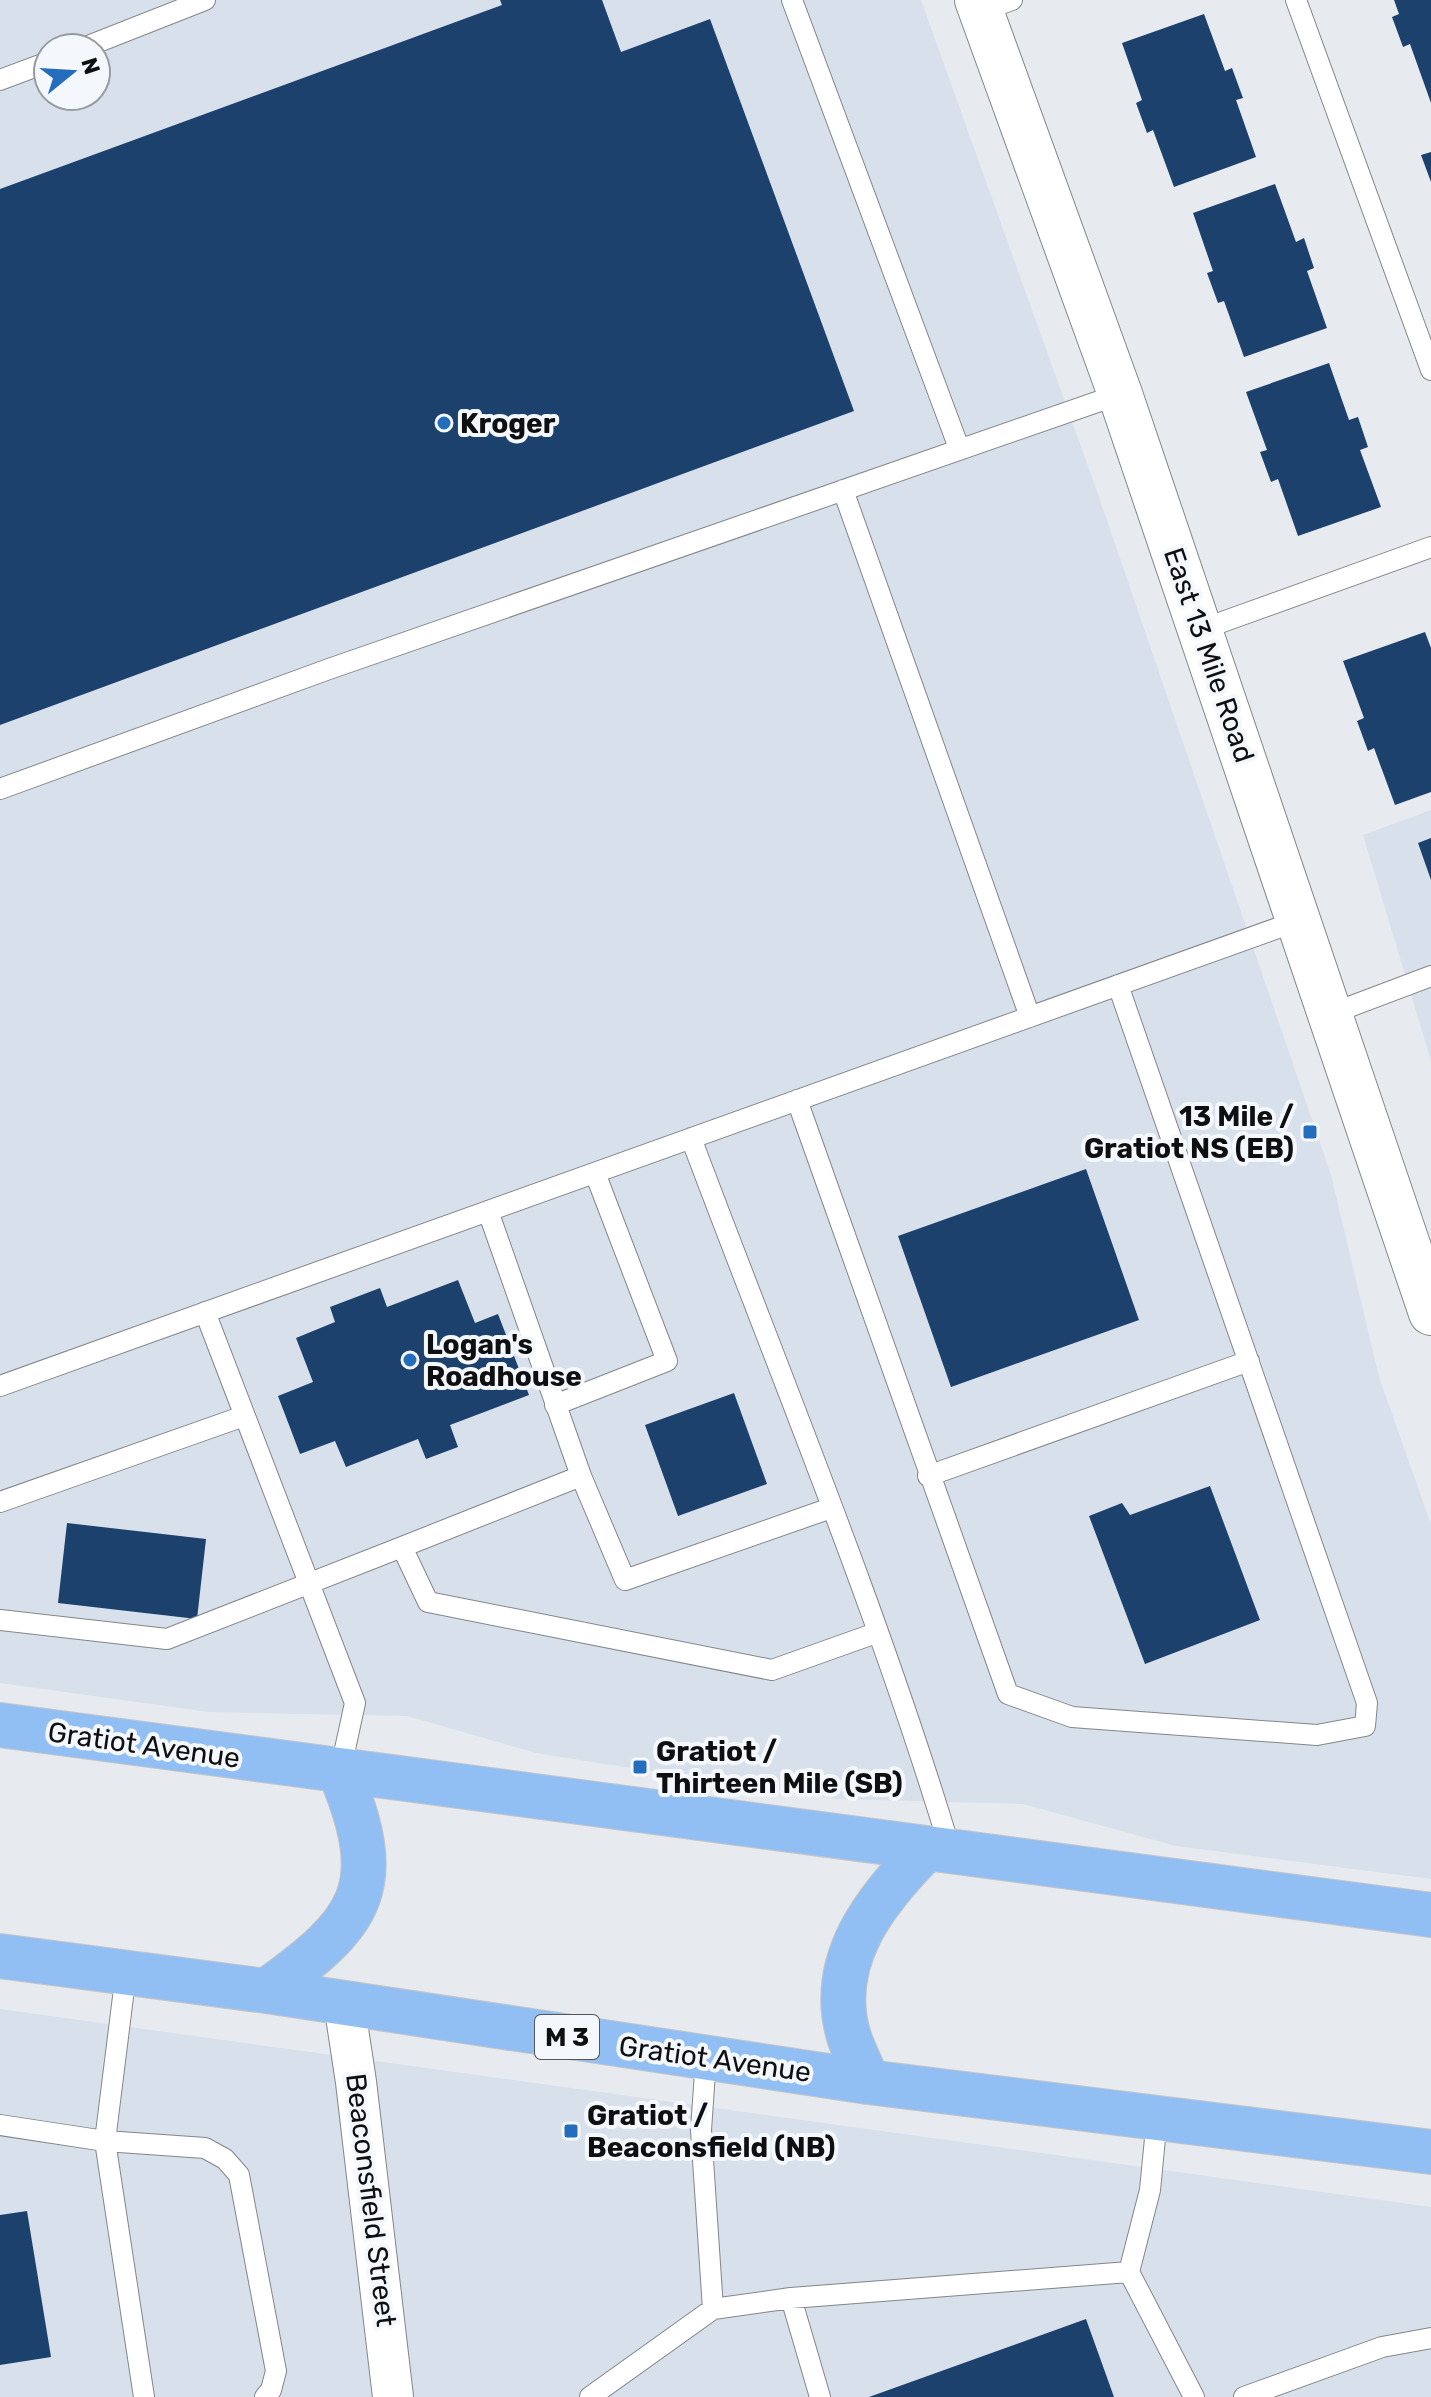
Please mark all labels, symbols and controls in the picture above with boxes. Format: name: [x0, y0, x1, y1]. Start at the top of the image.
north arrow: [32, 32, 112, 112]
text: N: [75, 54, 106, 78]
place label: Kroger: [460, 407, 556, 440]
marker: Kroger: [435, 414, 453, 432]
street label: East 13 Mile Road: [1157, 543, 1261, 767]
place label: 13 Mile / Gratiot NS (EB): [1084, 1100, 1294, 1165]
marker: 13 Mile / Gratiot NS (EB): [1301, 1123, 1319, 1141]
place label: Logan's Roadhouse: [426, 1328, 582, 1393]
marker: Logan's Roadhouse: [401, 1351, 419, 1369]
street label: Gratiot Avenue: [46, 1715, 242, 1775]
place label: Gratiot / Thirteen Mile (SB): [656, 1735, 903, 1800]
marker: Gratiot / Thirteen Mile (SB): [631, 1758, 649, 1776]
road number: M 3: [535, 2015, 599, 2059]
street label: Gratiot Avenue: [617, 2029, 813, 2089]
street label: Beaconsfield Street: [339, 2071, 403, 2329]
place label: Gratiot / Beaconsfield (NB): [587, 2099, 836, 2164]
marker: Gratiot / Beaconsfield (NB): [562, 2122, 580, 2140]

